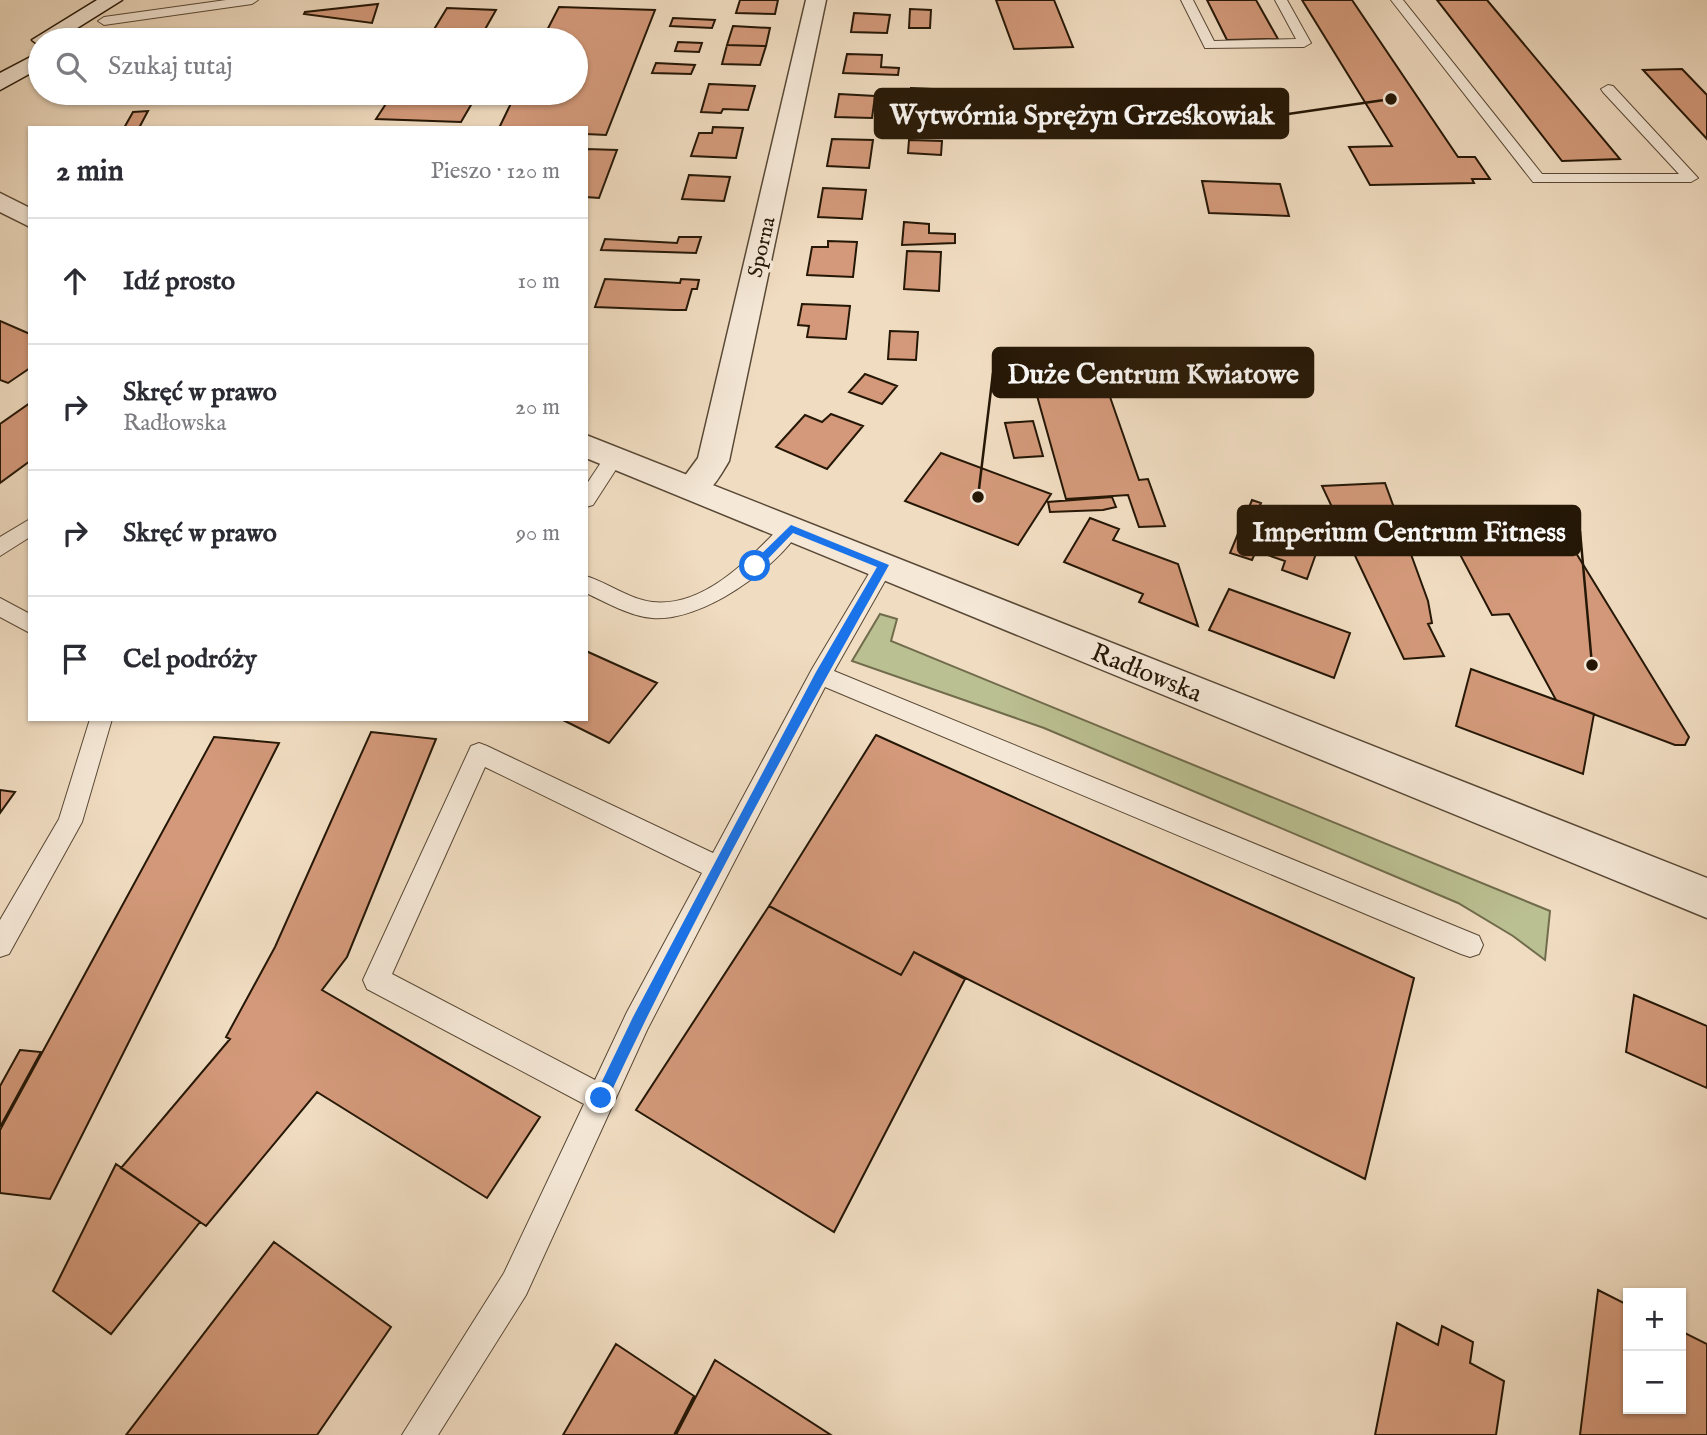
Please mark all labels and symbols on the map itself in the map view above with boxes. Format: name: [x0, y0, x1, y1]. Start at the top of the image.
callout: Wytwórnia Sprężyn Grześkowiak: [875, 89, 1288, 138]
text: Wytwórnia Sprężyn Grześkowiak: [889, 99, 1275, 134]
street label: Sporna: [742, 214, 783, 280]
callout: Duże Centrum Kwiatowe: [993, 348, 1313, 397]
text: Duże Centrum Kwiatowe: [1007, 358, 1299, 393]
callout: Imperium Centrum Fitness: [1238, 506, 1580, 555]
text: Imperium Centrum Fitness: [1252, 516, 1566, 551]
route start: [739, 550, 770, 581]
street label: Radłowska: [1086, 636, 1207, 711]
route end: [585, 1082, 616, 1113]

